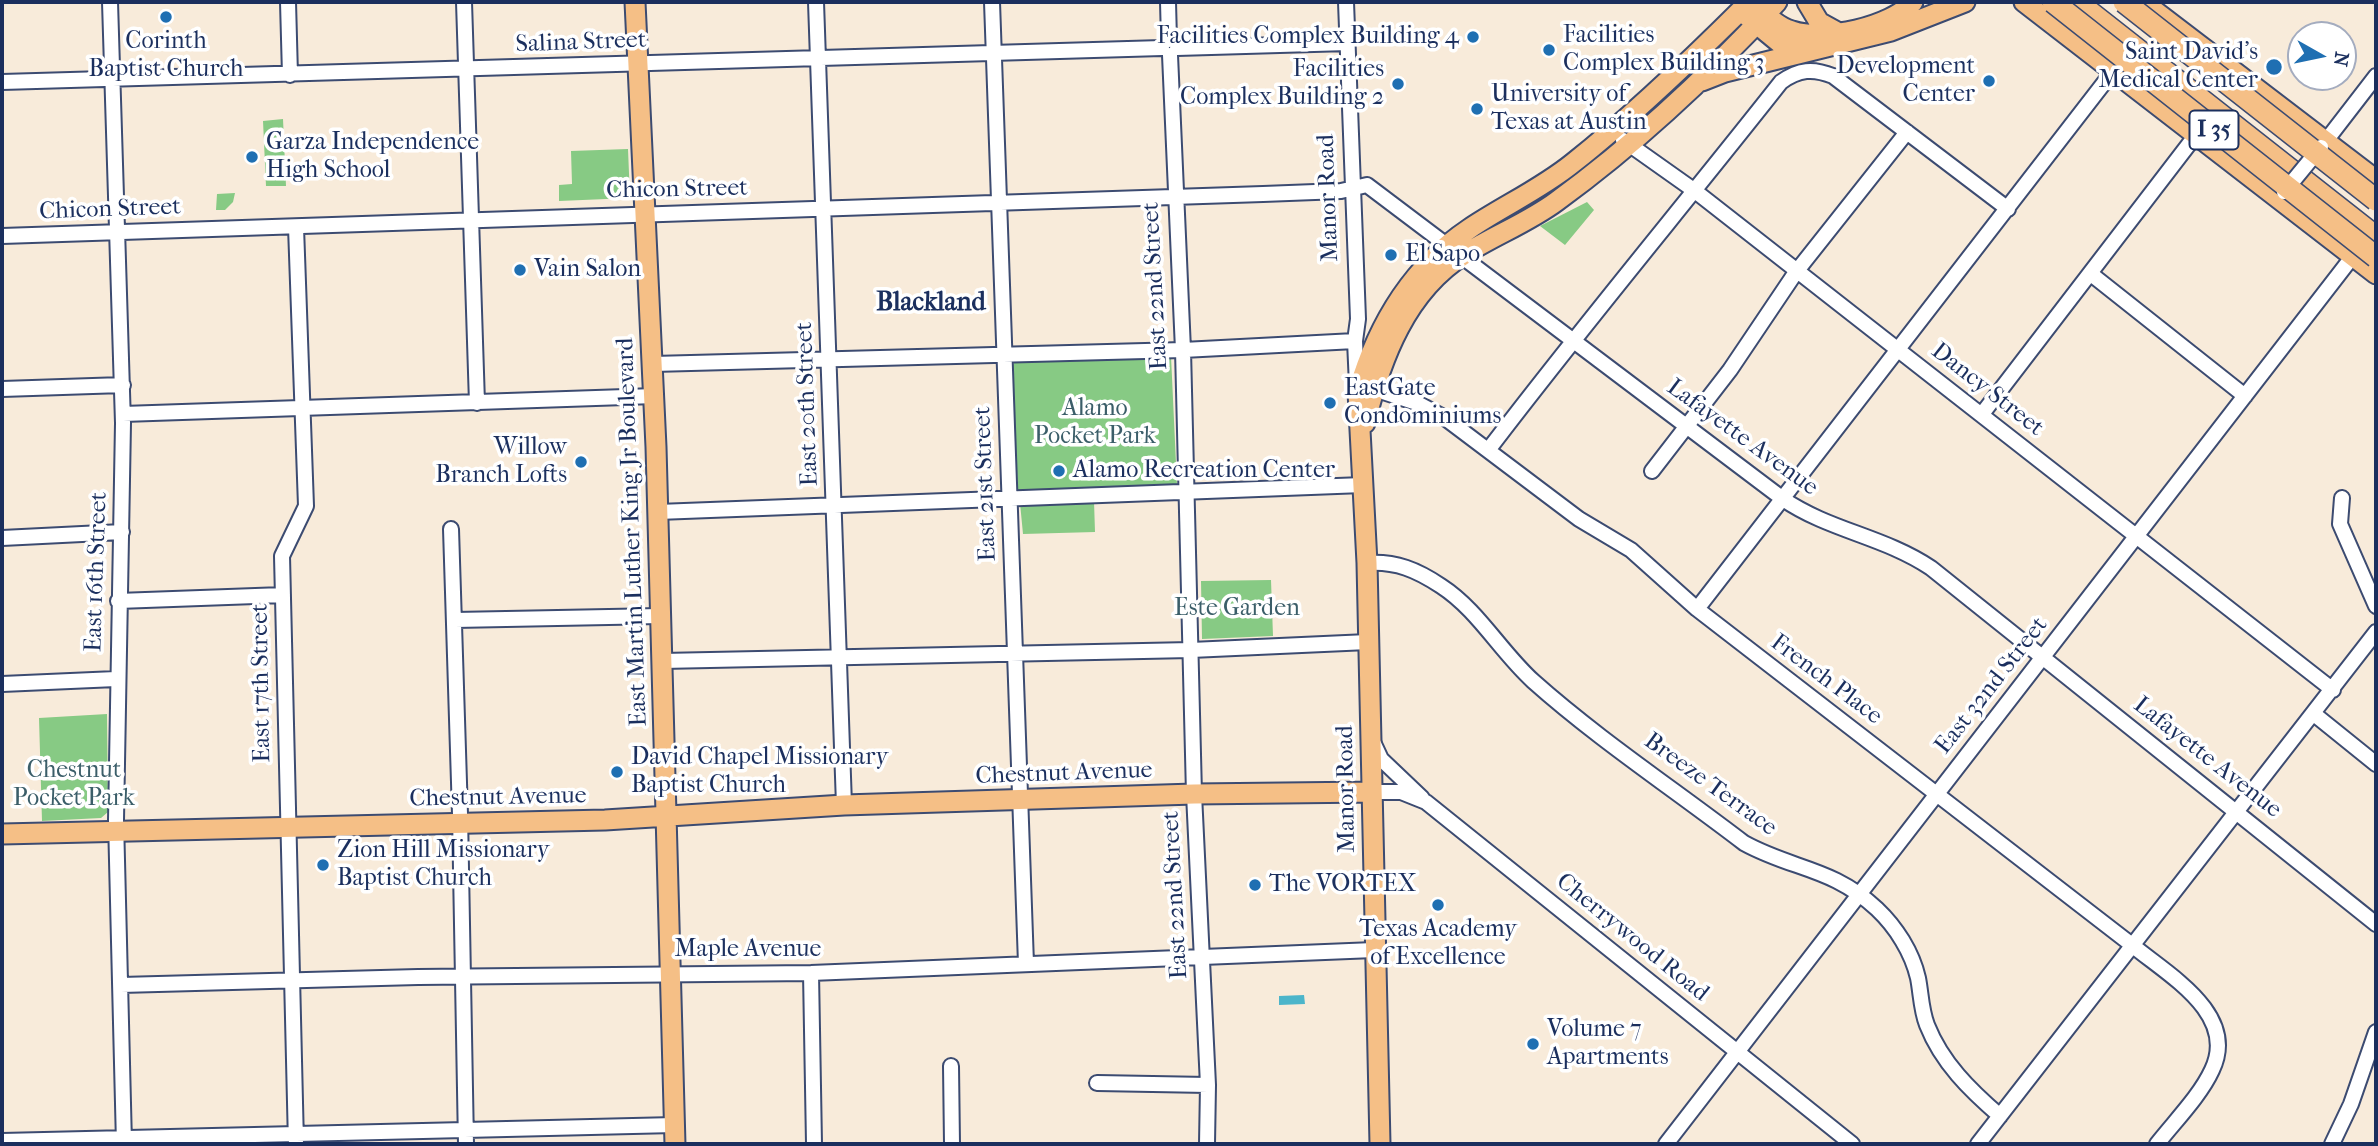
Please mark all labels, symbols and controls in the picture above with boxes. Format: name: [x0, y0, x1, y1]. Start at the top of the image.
marker: Corinth Baptist Church: [158, 9, 174, 25]
north arrow: [2287, 21, 2357, 91]
place label: Facilities Complex Building 3: [1563, 22, 1764, 78]
place label: Facilities Complex Building 4: [1157, 23, 1459, 51]
street label: Salina Street: [515, 26, 647, 60]
place label: Corinth Baptist Church: [89, 28, 243, 84]
marker: Facilities Complex Building 4: [1465, 29, 1481, 45]
place label: Saint David's Medical Center: [2099, 39, 2258, 95]
marker: Facilities Complex Building 3: [1541, 42, 1557, 58]
text: N: [2329, 50, 2353, 68]
place label: Development Center: [1836, 53, 1975, 109]
place label: Facilities Complex Building 2: [1180, 56, 1384, 112]
marker: Saint David's Medical Center: [2264, 57, 2284, 77]
marker: Development Center: [1981, 73, 1997, 89]
marker: Facilities Complex Building 2: [1390, 76, 1406, 92]
place label: University of Texas at Austin: [1491, 81, 1647, 137]
marker: University of Texas at Austin: [1469, 101, 1485, 117]
road number: I 35: [2190, 111, 2238, 150]
place label: Garza Independence High School: [266, 129, 479, 185]
street label: Manor Road: [1312, 134, 1346, 262]
marker: Garza Independence High School: [244, 149, 260, 165]
street label: Chicon Street: [606, 174, 748, 206]
street label: Chicon Street: [39, 193, 181, 227]
street label: East 22nd Street: [1137, 201, 1175, 371]
place label: El Sapo: [1405, 241, 1480, 269]
marker: El Sapo: [1383, 247, 1399, 263]
place label: Vain Salon: [534, 256, 641, 284]
marker: Vain Salon: [512, 262, 528, 278]
district label: Blackland: [876, 288, 986, 320]
street label: East 20th Street: [791, 321, 825, 487]
street label: East Martin Luther King Jr Boulevard: [612, 337, 654, 727]
street label: Dancy Street: [1925, 337, 2049, 443]
street label: Lafayette Avenue: [1661, 373, 1823, 503]
place label: EastGate Condominiums: [1344, 375, 1501, 431]
park label: Alamo Pocket Park: [1034, 395, 1156, 451]
marker: EastGate Condominiums: [1322, 395, 1338, 411]
street label: East 21st Street: [969, 406, 1003, 562]
place label: Willow Branch Lofts: [435, 434, 567, 490]
marker: Willow Branch Lofts: [573, 454, 589, 470]
place label: Alamo Recreation Center: [1073, 457, 1335, 485]
marker: Alamo Recreation Center: [1051, 463, 1067, 479]
street label: East 16th Street: [80, 491, 114, 653]
park label: Este Garden: [1174, 595, 1300, 623]
street label: East 17th Street: [246, 603, 278, 763]
street label: East 32nd Street: [1930, 612, 2054, 760]
street label: French Place: [1764, 629, 1888, 731]
street label: Lafayette Avenue: [2127, 691, 2287, 825]
street label: Manor Road: [1331, 725, 1363, 853]
street label: Breeze Terrace: [1638, 727, 1782, 843]
place label: David Chapel Missionary Baptist Church: [631, 744, 888, 800]
park label: Chestnut Pocket Park: [13, 757, 135, 813]
street label: Chestnut Avenue: [975, 757, 1153, 791]
marker: David Chapel Missionary Baptist Church: [609, 764, 625, 780]
street label: Chestnut Avenue: [409, 782, 587, 814]
street label: East 22nd Street: [1157, 810, 1195, 980]
place label: Zion Hill Missionary Baptist Church: [337, 837, 549, 893]
marker: Zion Hill Missionary Baptist Church: [315, 857, 331, 873]
street label: Cherrywood Road: [1550, 868, 1714, 1008]
place label: The VORTEX: [1269, 871, 1416, 899]
marker: The VORTEX: [1247, 877, 1263, 893]
marker: Texas Academy of Excellence: [1430, 897, 1446, 913]
place label: Texas Academy of Excellence: [1359, 916, 1517, 972]
street label: Maple Avenue: [675, 936, 821, 964]
place label: Volume 7 Apartments: [1547, 1016, 1668, 1072]
marker: Volume 7 Apartments: [1525, 1036, 1541, 1052]

